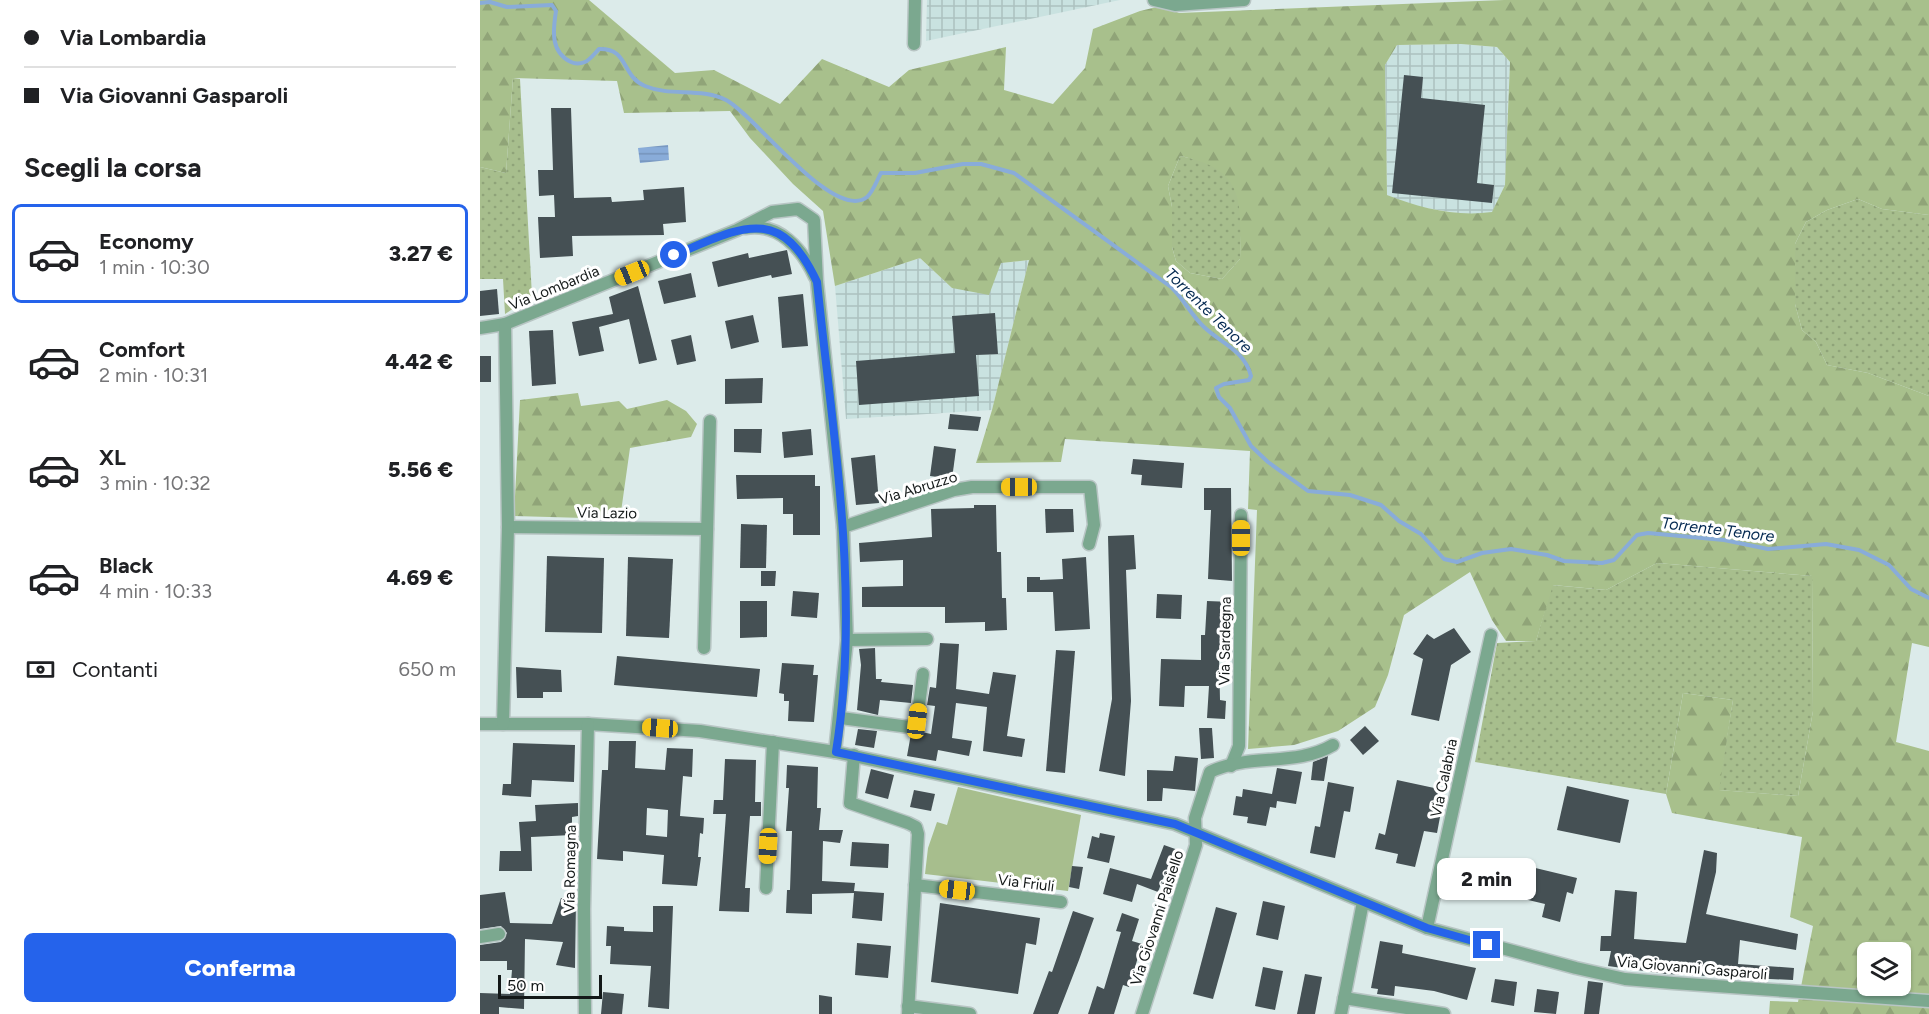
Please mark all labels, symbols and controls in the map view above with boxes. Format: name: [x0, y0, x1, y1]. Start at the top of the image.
text: Via Lombardia: [60, 24, 206, 51]
text: Via Giovanni Gasparoli: [60, 82, 288, 109]
text: Scegli la corsa: [24, 151, 202, 184]
icon: car: [27, 227, 81, 281]
text: Economy: [99, 228, 194, 255]
text: 3.27 €: [389, 240, 453, 267]
route start: [660, 241, 687, 268]
text: 1 min · 10:30: [99, 255, 210, 279]
car: [612, 258, 652, 288]
street label: Via Lombardia: [506, 262, 602, 314]
water label: Torrente Tenore: [1161, 264, 1256, 357]
icon: car: [27, 335, 81, 389]
text: Comfort: [99, 336, 185, 363]
text: 4.42 €: [385, 348, 453, 375]
text: 2 min · 10:31: [99, 363, 208, 387]
icon: car: [27, 443, 81, 497]
text: XL: [99, 444, 126, 471]
text: 5.56 €: [388, 456, 453, 483]
street label: Via Abruzzo: [877, 467, 960, 508]
text: 3 min · 10:32: [99, 471, 211, 495]
car: [1001, 478, 1037, 496]
street label: Via Lazio: [577, 503, 638, 523]
water label: Torrente Tenore: [1660, 513, 1776, 546]
car: [1232, 520, 1250, 556]
icon: car: [27, 551, 81, 605]
text: Black: [99, 552, 153, 579]
text: 4.69 €: [387, 564, 453, 591]
text: 4 min · 10:33: [99, 579, 212, 603]
street label: Via Sardegna: [1215, 596, 1235, 686]
icon: cash: [24, 653, 57, 686]
text: Contanti: [72, 656, 158, 683]
text: 650 m: [398, 657, 456, 681]
car: [906, 702, 928, 740]
car: [641, 718, 679, 738]
street label: Via Calabria: [1427, 737, 1461, 819]
street label: Via Romagna: [560, 825, 580, 913]
car: [758, 828, 778, 864]
street label: Via Giovanni Paisiello: [1127, 848, 1188, 988]
callout: 2 min: [1438, 858, 1536, 900]
text: 2 min: [1461, 867, 1512, 891]
street label: Via Friuli: [997, 871, 1055, 895]
car: [938, 879, 976, 901]
route end: [1473, 931, 1500, 958]
button: Conferma: [24, 933, 456, 1002]
map controls: [1857, 942, 1911, 996]
button: layers: [1857, 942, 1911, 996]
street label: Via Giovanni Gasparoli: [1616, 952, 1768, 984]
scale bar: [498, 972, 602, 1000]
text: 50 m: [507, 976, 544, 995]

